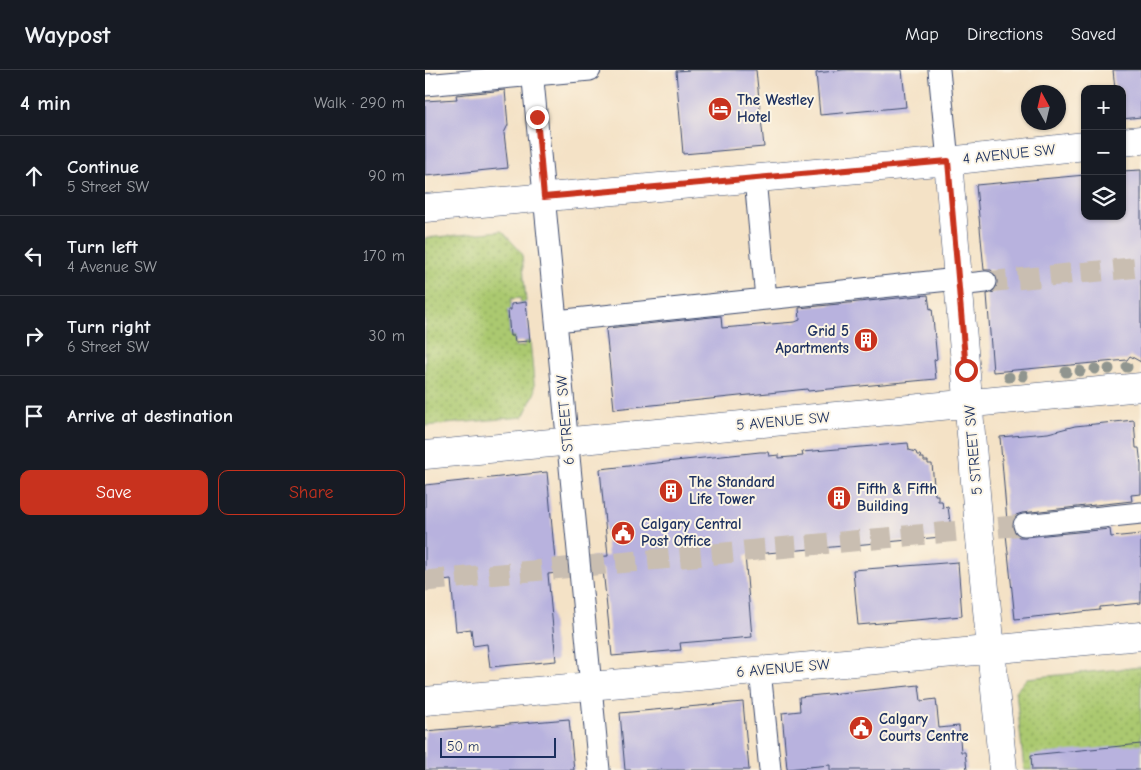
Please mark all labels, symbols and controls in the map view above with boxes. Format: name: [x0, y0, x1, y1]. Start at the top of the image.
text: Waypost: [25, 21, 110, 49]
text: Map: [905, 24, 939, 45]
text: Directions: [967, 24, 1043, 45]
text: Saved: [1071, 24, 1116, 45]
north arrow: [1021, 85, 1066, 130]
map controls: [1081, 85, 1126, 220]
button: +: [1081, 85, 1126, 130]
text: 4 min: [20, 91, 71, 115]
place label: The Westley Hotel: [737, 91, 814, 126]
text: Walk · 290 m: [314, 94, 405, 112]
hotel icon: The Westley Hotel: [707, 96, 733, 122]
route end: [526, 106, 549, 129]
button: −: [1081, 130, 1126, 175]
street label: 4 AVENUE SW: [962, 140, 1056, 168]
text: Continue: [67, 156, 139, 178]
icon: ahead: [20, 162, 48, 190]
text: 90 m: [368, 167, 405, 185]
button: layers: [1081, 175, 1126, 220]
text: 5 Street SW: [67, 178, 149, 196]
text: Turn left: [67, 236, 138, 258]
icon: left: [20, 242, 48, 270]
text: 170 m: [363, 247, 405, 265]
text: 4 Avenue SW: [67, 258, 157, 276]
text: Turn right: [67, 316, 151, 338]
icon: right: [20, 322, 48, 350]
place label: Grid 5 Apartments: [776, 322, 849, 357]
text: 30 m: [369, 327, 405, 345]
building icon: Grid 5 Apartments: [853, 327, 879, 353]
text: 6 Street SW: [67, 338, 149, 356]
route start: [955, 359, 978, 382]
street label: 6 STREET SW: [552, 374, 578, 466]
icon: arrive: [20, 402, 48, 430]
street label: 5 STREET SW: [960, 404, 986, 496]
text: Arrive at destination: [67, 405, 233, 427]
street label: 5 AVENUE SW: [735, 408, 831, 434]
button: Save: [20, 470, 208, 515]
button: Share: [218, 470, 405, 515]
place label: The Standard Life Tower: [689, 473, 775, 508]
building icon: The Standard Life Tower: [658, 478, 684, 504]
place label: Fifth & Fifth Building: [857, 480, 937, 515]
building icon: Fifth & Fifth Building: [826, 485, 852, 511]
place label: Calgary Central Post Office: [641, 515, 741, 550]
public building icon: Calgary Central Post Office: [610, 520, 636, 546]
street label: 6 AVENUE SW: [735, 655, 831, 681]
place label: Calgary Courts Centre: [879, 710, 969, 745]
public building icon: Calgary Courts Centre: [848, 715, 874, 741]
scale bar: [440, 735, 556, 758]
text: 50 m: [447, 738, 479, 755]

